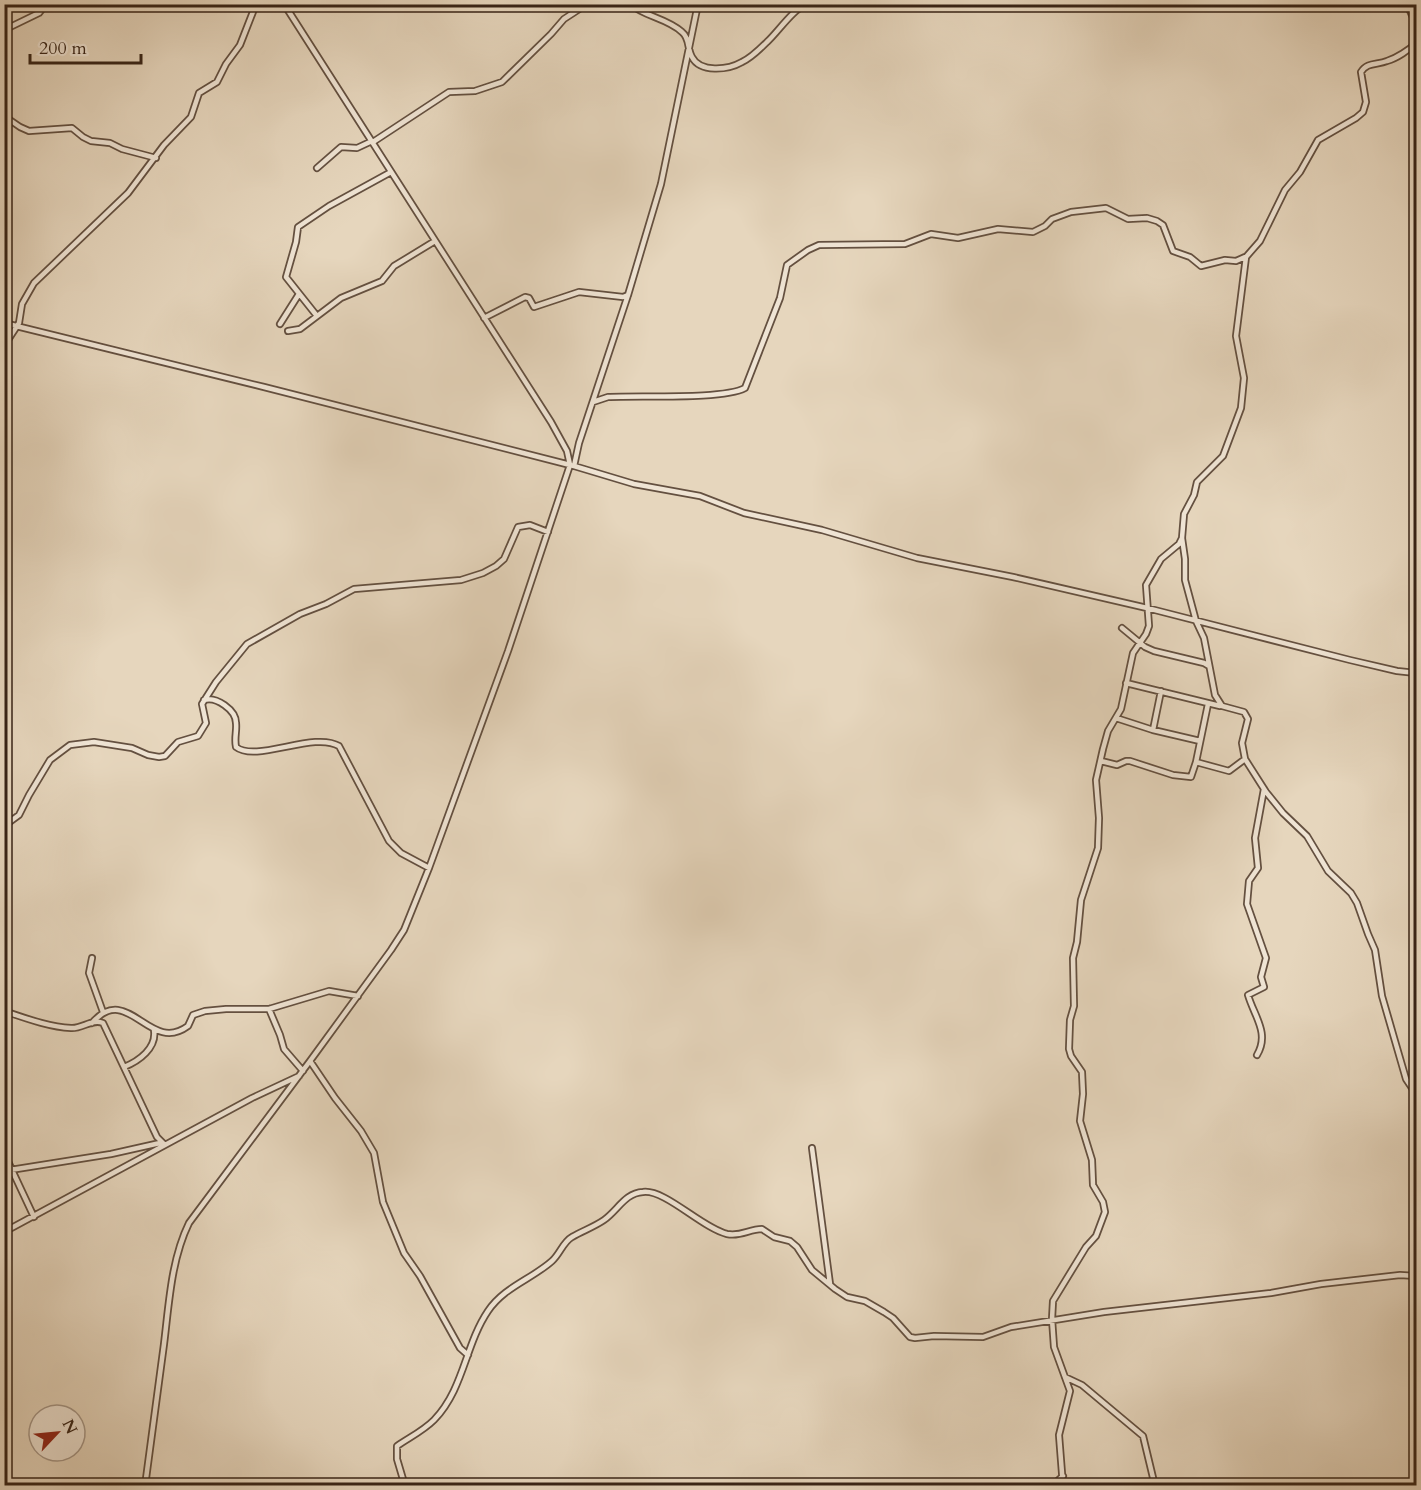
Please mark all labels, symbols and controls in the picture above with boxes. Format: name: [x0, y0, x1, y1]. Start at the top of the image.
scale bar: [30, 27, 141, 65]
text: 200 m: [39, 36, 87, 61]
north arrow: [27, 1403, 87, 1463]
text: N: [57, 1416, 83, 1438]

